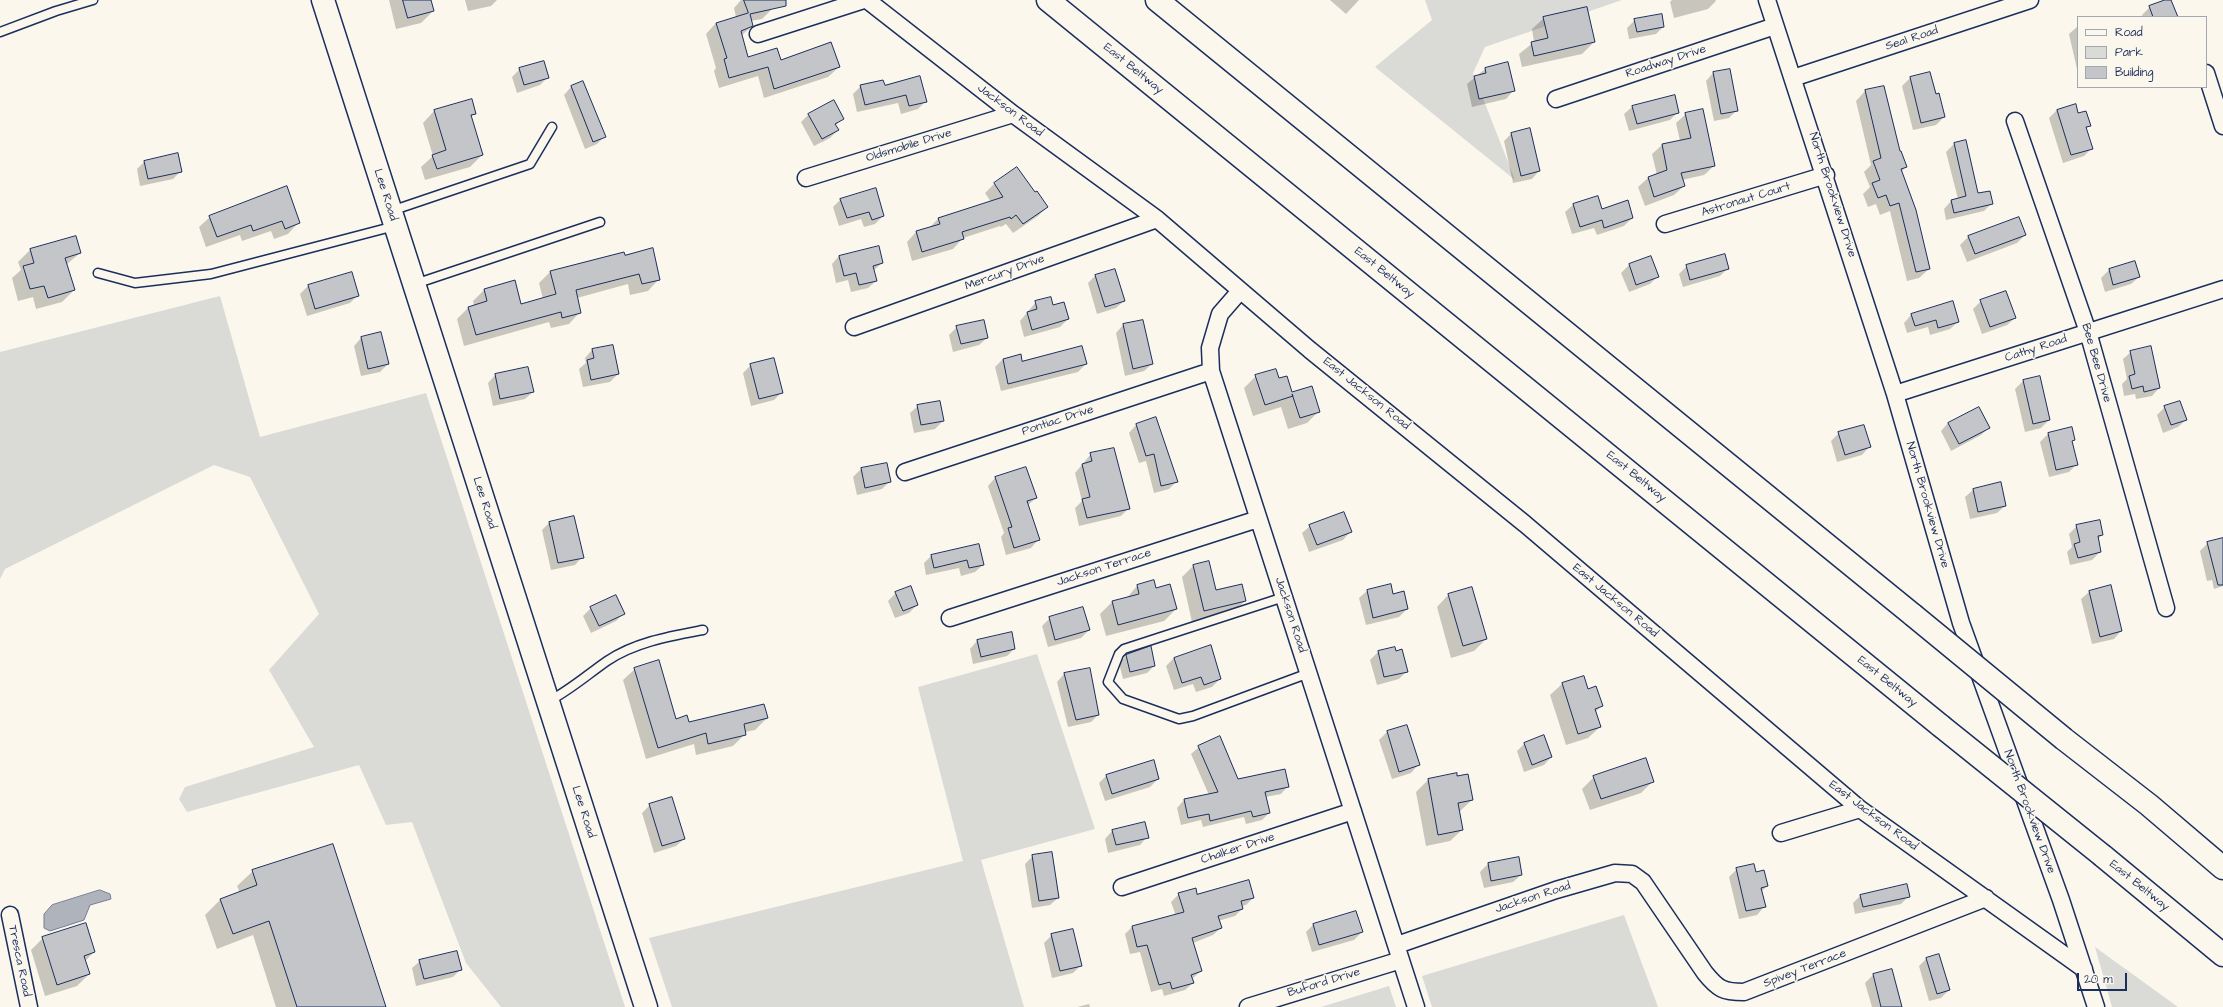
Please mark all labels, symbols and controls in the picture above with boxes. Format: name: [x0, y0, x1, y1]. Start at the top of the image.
legend: [2077, 16, 2207, 88]
street label: Seal Road: [1884, 24, 1940, 54]
text: Road: [2115, 24, 2143, 41]
street label: East Beltway: [1100, 40, 1166, 98]
street label: Roadway Drive: [1624, 42, 1708, 82]
text: Park: [2115, 44, 2143, 61]
text: Building: [2115, 64, 2153, 81]
street label: Jackson Road: [974, 82, 1046, 140]
street label: Oldsmobile Drive: [864, 126, 954, 166]
street label: North Brookview Drive: [1805, 131, 1859, 259]
street label: Lee Road: [370, 167, 400, 223]
street label: Astronaut Court: [1700, 180, 1792, 220]
street label: East Beltway: [1351, 244, 1417, 302]
street label: Mercury Drive: [963, 252, 1047, 294]
street label: Bee Bee Drive: [2078, 322, 2114, 404]
street label: Cathy Road: [2003, 332, 2069, 366]
street label: East Jackson Road: [1320, 355, 1412, 433]
street label: Pontiac Drive: [1020, 403, 1096, 439]
street label: North Brookview Drive: [1902, 440, 1952, 570]
street label: East Beltway: [1603, 448, 1669, 506]
street label: Lee Road: [469, 475, 499, 531]
street label: Jackson Terrace: [1055, 546, 1153, 590]
street label: East Jackson Road: [1569, 561, 1661, 641]
street label: Jackson Road: [1271, 575, 1309, 655]
street label: East Beltway: [1854, 653, 1920, 711]
street label: North Brookview Drive: [2000, 748, 2058, 876]
street label: East Jackson Road: [1826, 778, 1920, 854]
street label: Lee Road: [568, 784, 598, 840]
street label: Chalker Drive: [1199, 830, 1277, 868]
street label: East Beltway: [2106, 857, 2172, 915]
street label: Jackson Road: [1493, 879, 1573, 917]
street label: Tresca Road: [4, 924, 34, 998]
street label: Spivey Terrace: [1761, 947, 1849, 991]
street label: Buford Drive: [1286, 965, 1362, 1001]
scale bar: [2079, 965, 2129, 991]
text: 20 m: [2084, 971, 2113, 988]

